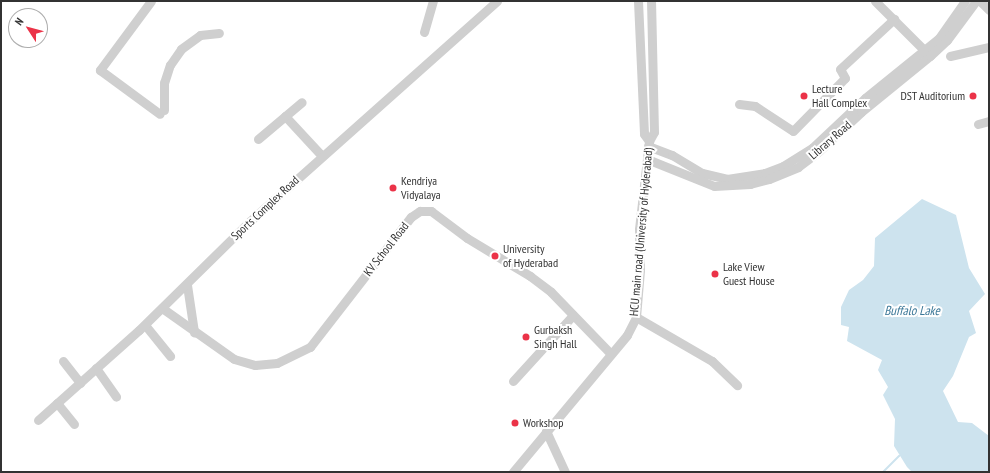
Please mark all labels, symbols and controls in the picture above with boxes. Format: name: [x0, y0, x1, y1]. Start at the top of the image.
north arrow: [8, 8, 48, 48]
text: N: [12, 15, 27, 28]
place label: Lecture Hall Complex: [812, 82, 867, 110]
place label: DST Auditorium: [900, 89, 965, 103]
marker: Lecture Hall Complex: [799, 91, 809, 101]
marker: DST Auditorium: [968, 91, 978, 101]
street label: Library Road: [806, 118, 854, 162]
street label: HCU main road (University of Hyderabad): [626, 147, 656, 317]
street label: Sports Complex Road: [228, 173, 302, 243]
place label: Kendriya Vidyalaya: [401, 174, 441, 202]
marker: Kendriya Vidyalaya: [388, 183, 398, 193]
street label: KV School Road: [360, 219, 412, 279]
place label: University of Hyderabad: [503, 242, 558, 270]
marker: University of Hyderabad: [490, 251, 500, 261]
place label: Lake View Guest House: [723, 260, 775, 288]
marker: Lake View Guest House: [710, 269, 720, 279]
water label: Buffalo Lake: [884, 303, 940, 319]
place label: Gurbaksh Singh Hall: [534, 323, 577, 351]
marker: Gurbaksh Singh Hall: [521, 332, 531, 342]
place label: Workshop: [523, 416, 563, 430]
marker: Workshop: [510, 418, 520, 428]

